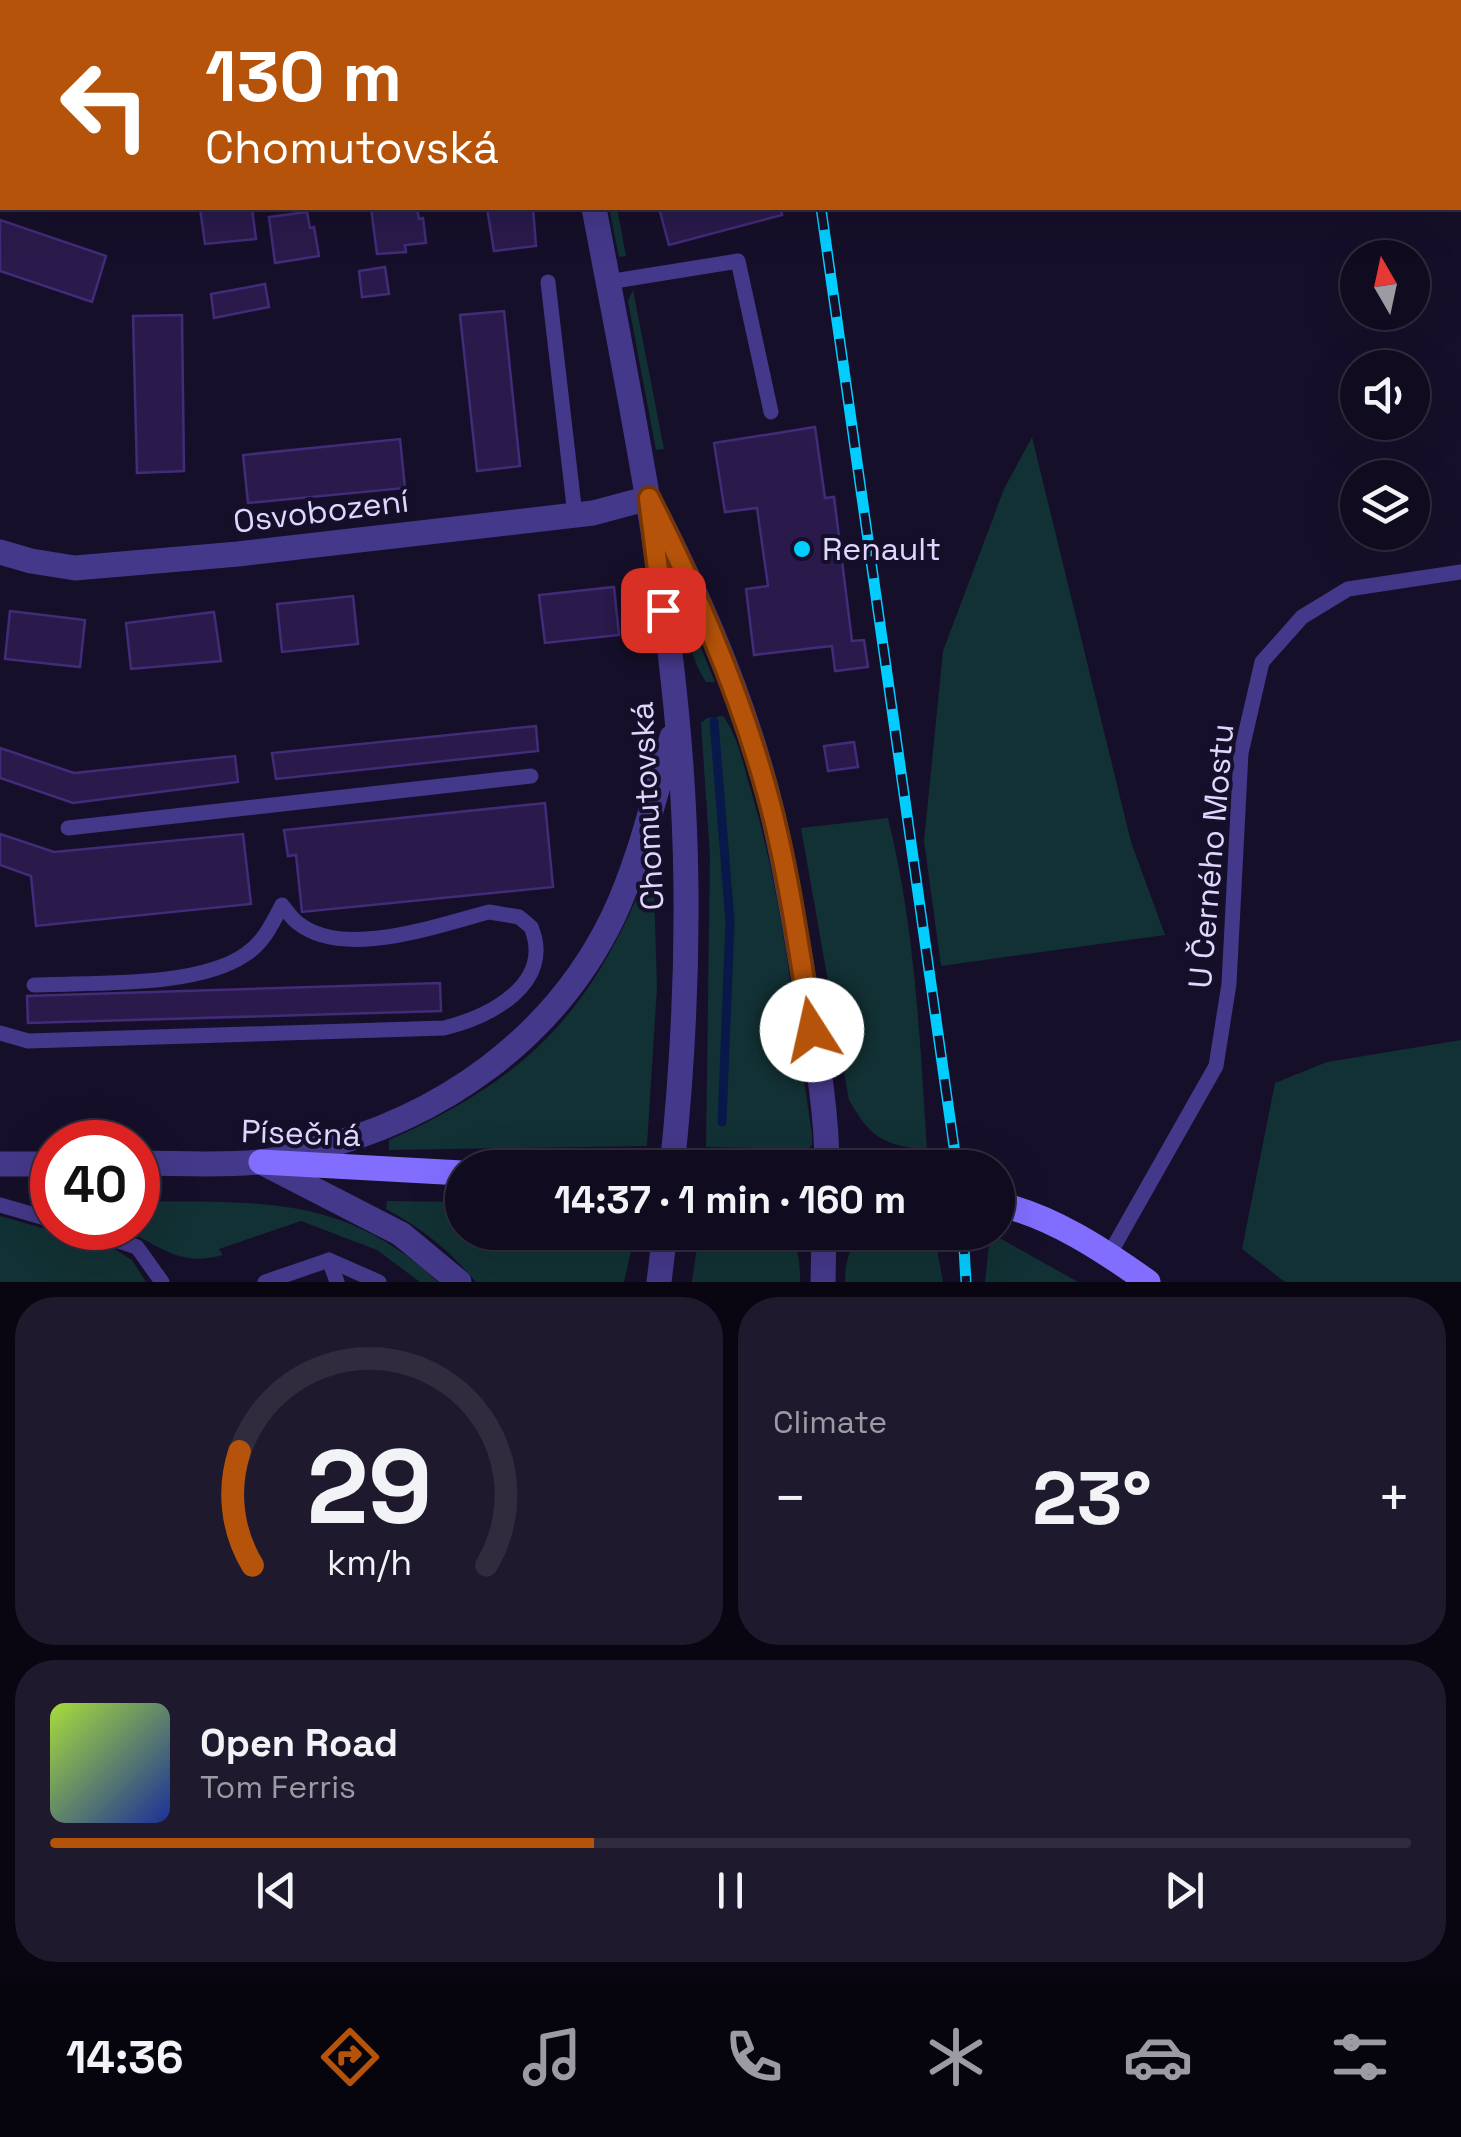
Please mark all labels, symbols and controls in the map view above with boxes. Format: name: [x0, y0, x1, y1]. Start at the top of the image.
text: 130 m: [205, 32, 402, 121]
icon: left: [40, 40, 170, 170]
text: Chomutovská: [205, 119, 499, 176]
north arrow: [1340, 240, 1430, 330]
map controls: [1340, 240, 1430, 550]
button: sound: [1340, 350, 1430, 440]
button: layers: [1340, 460, 1430, 550]
street label: Osvobození: [231, 480, 411, 542]
place label: Renault: [822, 529, 941, 569]
marker: Renault: [791, 538, 813, 560]
pin: [621, 568, 706, 653]
icon: arrive: [636, 583, 691, 638]
street label: Chomutovská: [622, 701, 672, 911]
street label: U Černého Mostu: [1180, 722, 1242, 990]
position arrow: [760, 978, 864, 1082]
street label: Písečná: [240, 1111, 362, 1155]
speed limit sign: 40: [30, 1120, 160, 1250]
text: 14:37 · 1 min · 160 m: [554, 1176, 906, 1224]
text: Climate: [773, 1402, 887, 1442]
text: 29: [306, 1421, 432, 1553]
text: 23°: [1032, 1450, 1152, 1546]
text: −: [773, 1463, 807, 1533]
text: +: [1377, 1463, 1411, 1533]
text: km/h: [326, 1540, 412, 1585]
text: Open Road: [200, 1719, 398, 1767]
text: Tom Ferris: [200, 1767, 356, 1807]
icon: previous: [249, 1863, 304, 1918]
icon: pause: [703, 1863, 758, 1918]
icon: next: [1157, 1863, 1212, 1918]
icon: directions: [315, 2022, 385, 2092]
icon: music: [517, 2022, 587, 2092]
icon: phone: [719, 2022, 789, 2092]
icon: climate: [921, 2022, 991, 2092]
icon: car: [1123, 2022, 1193, 2092]
icon: filters: [1325, 2022, 1395, 2092]
text: 14:36: [66, 2029, 184, 2086]

